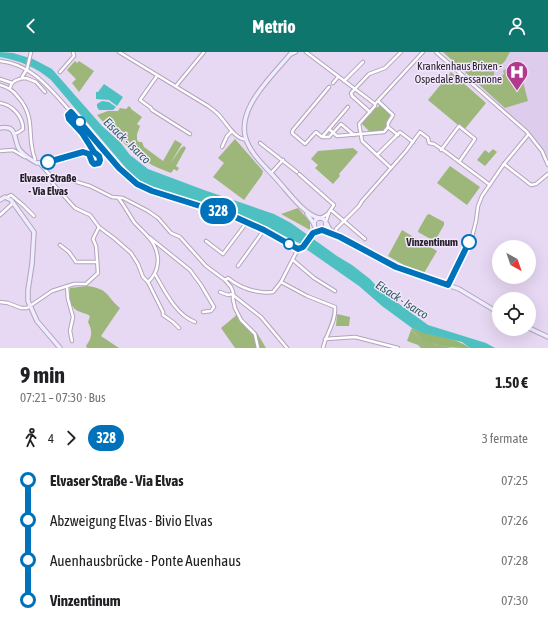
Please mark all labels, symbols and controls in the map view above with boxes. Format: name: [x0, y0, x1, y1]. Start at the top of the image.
icon: back: [20, 15, 42, 37]
icon: person: [506, 15, 528, 37]
text: Metrio: [252, 16, 296, 37]
hospital icon: Krankenhaus Brixen - Ospedale Bressanone: [504, 59, 530, 92]
place label: Krankenhaus Brixen - Ospedale Bressanone: [415, 60, 502, 85]
water label: Eisack - Isarco: [101, 115, 154, 167]
unlabelled marker: [74, 116, 86, 128]
marker: Elvaser Straße - Via Elvas: [40, 154, 56, 170]
place label: Elvaser Straße - Via Elvas: [20, 172, 76, 197]
line badge: 328: [195, 198, 241, 224]
text: 328: [208, 203, 228, 219]
marker: Vinzentinum: [461, 234, 477, 250]
place label: Vinzentinum: [405, 236, 458, 248]
unlabelled marker: [283, 238, 295, 250]
north arrow: [492, 240, 536, 284]
map controls: [492, 240, 536, 336]
water label: Eisack - Isarco: [373, 278, 431, 322]
button: locate: [492, 292, 536, 336]
text: 9 min: [20, 362, 65, 388]
text: 1.50 €: [495, 374, 528, 391]
text: 07:21 – 07:30 · Bus: [20, 390, 106, 405]
icon: walk: [20, 427, 42, 449]
icon: forward: [60, 427, 82, 449]
text: 328: [96, 430, 116, 446]
text: 4: [48, 431, 54, 446]
text: 3 fermate: [482, 431, 528, 446]
text: Elvaser Straße - Via Elvas: [50, 472, 184, 489]
text: 07:25: [501, 473, 528, 488]
text: Abzweigung Elvas - Bivio Elvas: [50, 512, 212, 529]
text: 07:26: [501, 513, 528, 528]
text: Auenhausbrücke - Ponte Auenhaus: [50, 552, 241, 569]
text: 07:28: [501, 553, 528, 568]
text: Vinzentinum: [50, 592, 121, 609]
text: 07:30: [501, 593, 528, 608]

